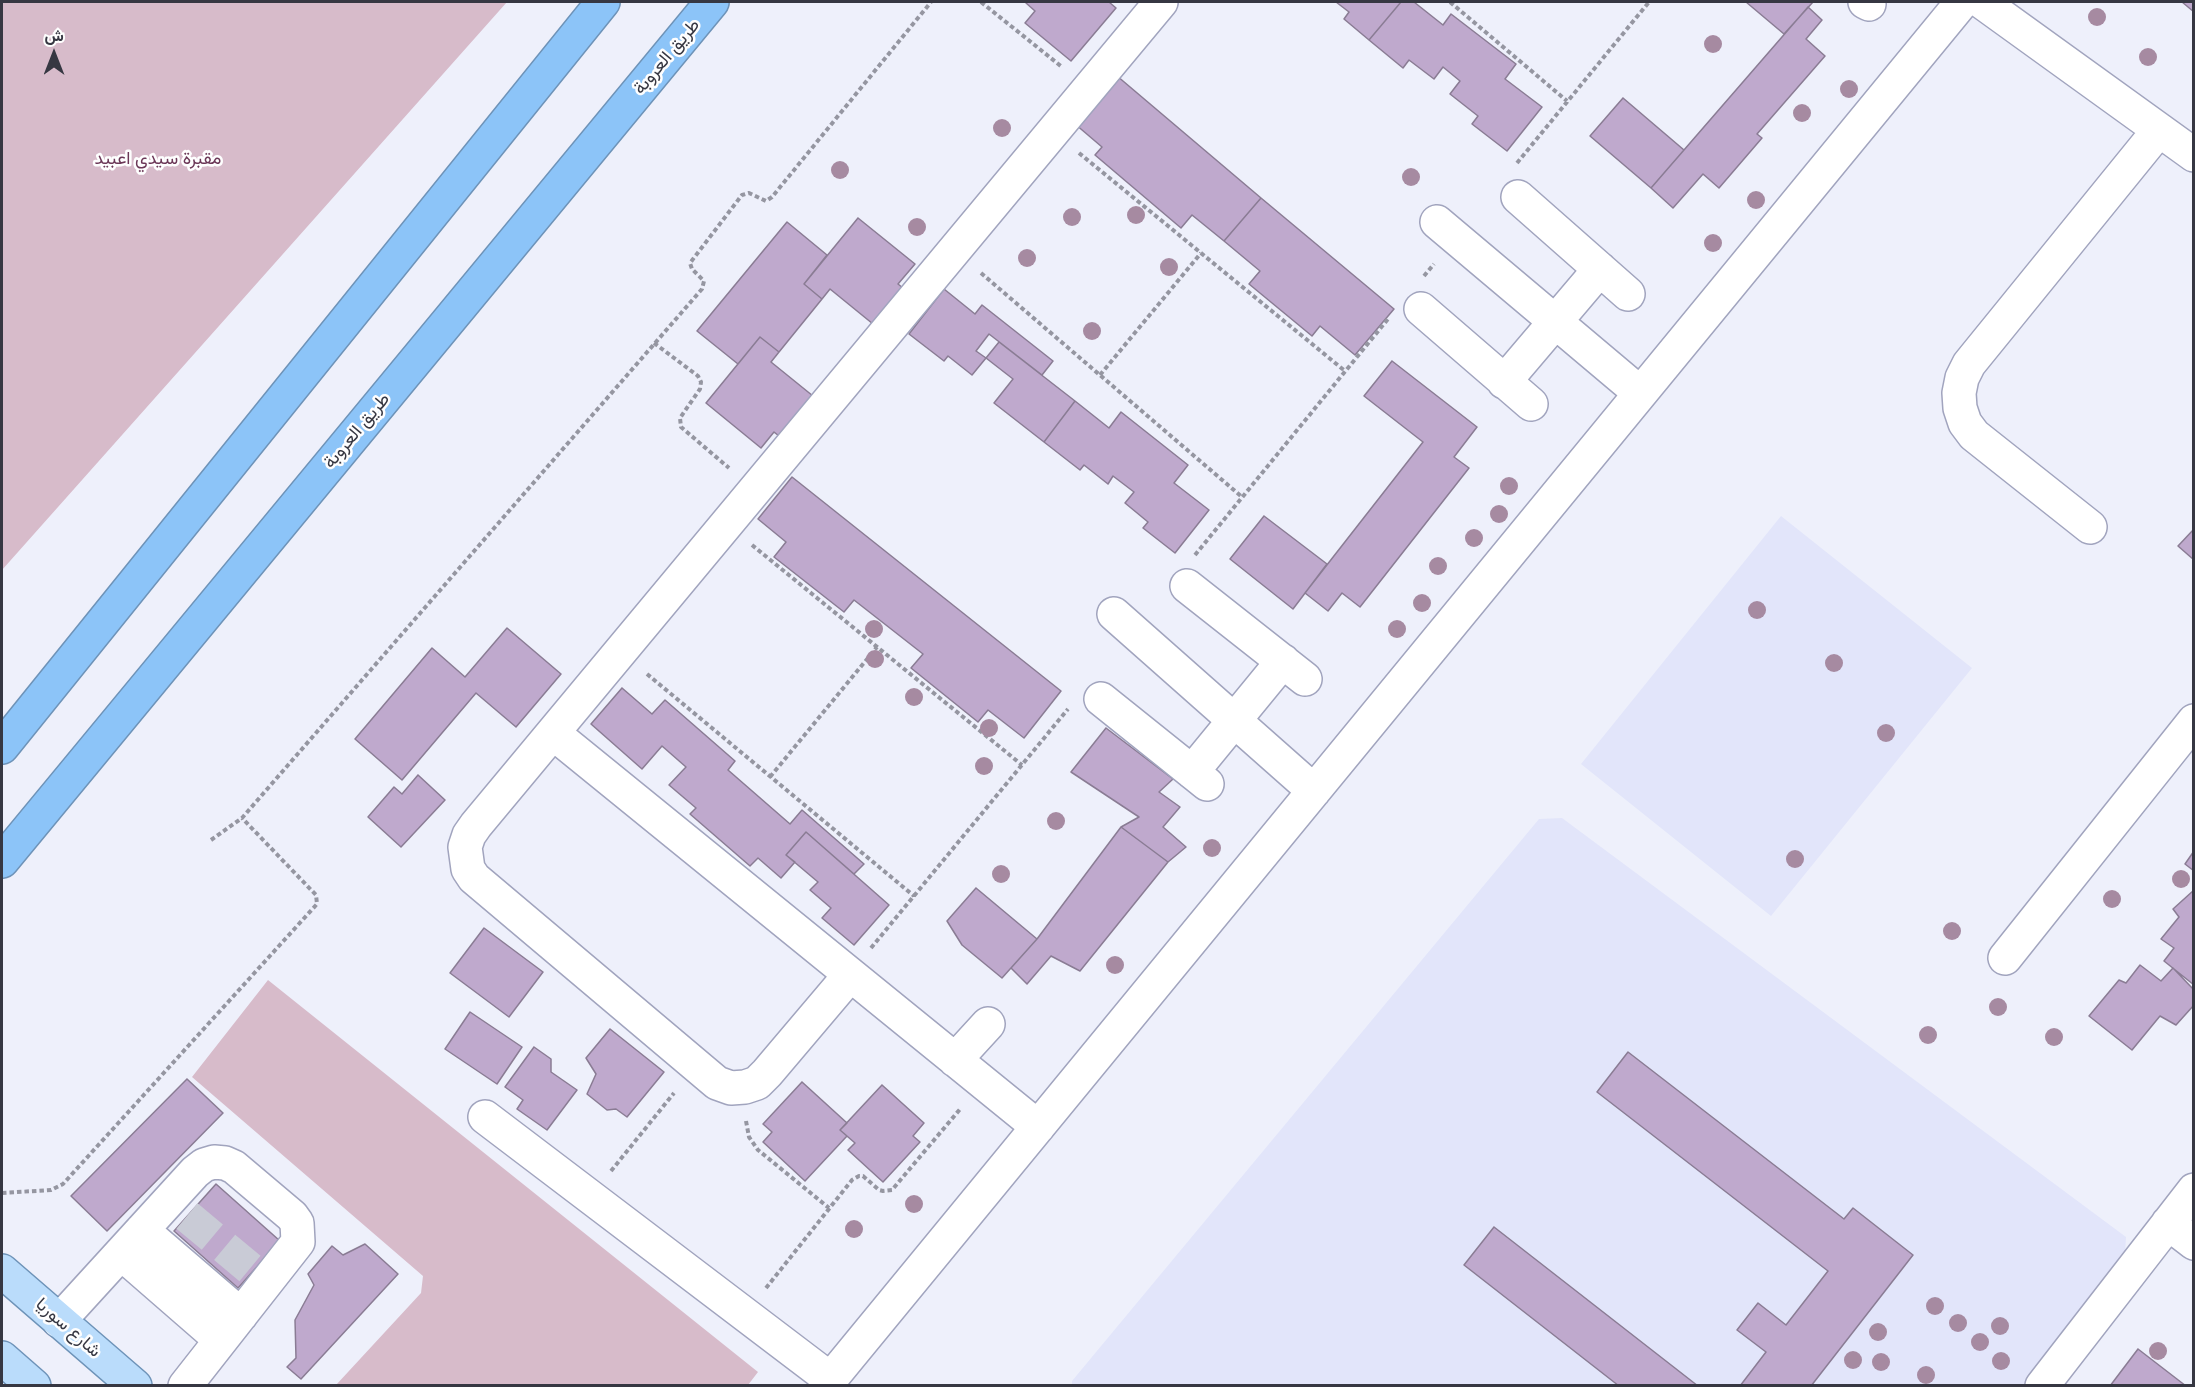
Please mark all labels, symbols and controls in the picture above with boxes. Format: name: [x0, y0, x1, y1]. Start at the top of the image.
street label: طريق العروبة: [629, 15, 705, 99]
north arrow: [24, 24, 84, 84]
text: ش: [44, 25, 64, 46]
park label: مقبرة سيدي اعبيد: [95, 148, 221, 170]
street label: طريق العروبة: [319, 389, 395, 473]
street label: شارع سوريا: [31, 1294, 105, 1362]

